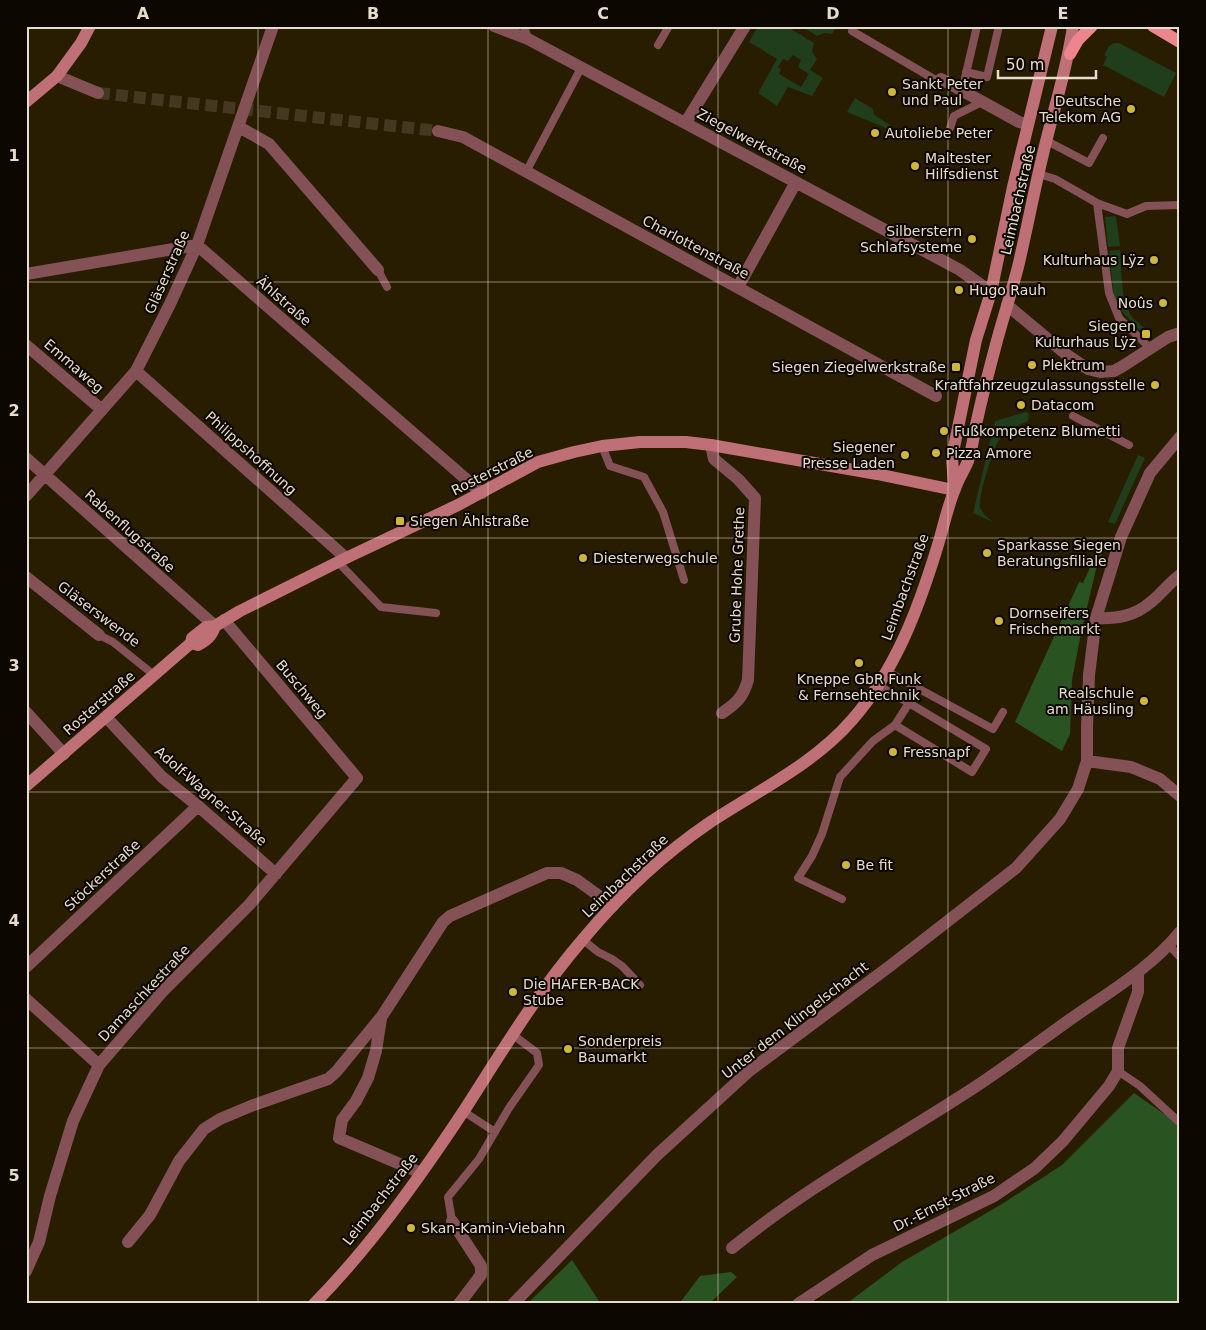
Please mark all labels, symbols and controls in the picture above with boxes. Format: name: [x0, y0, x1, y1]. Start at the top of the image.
text: A: [137, 4, 150, 23]
text: B: [367, 4, 379, 23]
text: C: [597, 4, 609, 23]
text: D: [826, 4, 840, 23]
text: E: [1058, 4, 1068, 23]
scale bar: [998, 48, 1096, 80]
text: 50 m: [1006, 56, 1044, 74]
place label: Sankt Peter und Paul: [902, 76, 983, 108]
marker: Sankt Peter und Paul: [886, 86, 898, 98]
place label: Deutsche Telekom AG: [1038, 93, 1121, 125]
marker: Deutsche Telekom AG: [1125, 103, 1137, 115]
street label: Ziegelwerkstraße: [694, 105, 810, 177]
place label: Autoliebe Peter: [885, 125, 993, 141]
marker: Autoliebe Peter: [869, 127, 881, 139]
street label: Leimbachstraße: [998, 143, 1038, 257]
text: 1: [8, 146, 20, 165]
place label: Maltester Hilfsdienst: [925, 150, 999, 182]
marker: Maltester Hilfsdienst: [909, 160, 921, 172]
street label: Charlottenstraße: [640, 212, 752, 282]
place label: Silberstern Schlafsysteme: [860, 223, 962, 255]
street label: Gläserstraße: [141, 228, 193, 316]
marker: Silberstern Schlafsysteme: [966, 233, 978, 245]
place label: Kulturhaus Lÿz: [1043, 252, 1144, 268]
marker: Kulturhaus Lÿz: [1148, 254, 1160, 266]
street label: Ählstraße: [254, 272, 315, 329]
place label: Hugo Rauh: [969, 282, 1046, 298]
marker: Hugo Rauh: [953, 284, 965, 296]
place label: Noûs: [1118, 295, 1153, 311]
marker: Noûs: [1157, 297, 1169, 309]
place label: Siegen Kulturhaus Lÿz: [1035, 318, 1136, 350]
marker: Siegen Kulturhaus Lÿz: [1140, 328, 1152, 340]
street label: Emmaweg: [41, 336, 107, 396]
place label: Plektrum: [1042, 357, 1105, 373]
place label: Siegen Ziegelwerkstraße: [772, 359, 946, 375]
marker: Plektrum: [1026, 359, 1038, 371]
marker: Siegen Ziegelwerkstraße: [950, 361, 962, 373]
place label: Kraftfahrzeugzulassungsstelle: [934, 377, 1145, 393]
marker: Kraftfahrzeugzulassungsstelle: [1149, 379, 1161, 391]
place label: Datacom: [1031, 397, 1094, 413]
marker: Datacom: [1015, 399, 1027, 411]
text: 2: [8, 401, 20, 420]
street label: Philippshoffnung: [202, 408, 300, 498]
place label: Fußkompetenz Blumetti: [954, 423, 1121, 439]
marker: Fußkompetenz Blumetti: [938, 425, 950, 437]
place label: Siegener Presse Laden: [802, 439, 895, 471]
street label: Rosterstraße: [449, 444, 535, 498]
place label: Pizza Amore: [946, 445, 1032, 461]
marker: Pizza Amore: [930, 447, 942, 459]
marker: Siegener Presse Laden: [899, 449, 911, 461]
street label: Rabenflugstraße: [82, 486, 178, 576]
street label: Grube Hohe Grethe: [727, 507, 747, 643]
place label: Siegen Ählstraße: [410, 512, 529, 529]
marker: Siegen Ählstraße: [394, 515, 406, 527]
street label: Leimbachstraße: [878, 532, 932, 642]
place label: Sparkasse Siegen Beratungsfiliale: [997, 537, 1121, 569]
marker: Sparkasse Siegen Beratungsfiliale: [981, 547, 993, 559]
place label: Diesterwegschule: [593, 550, 718, 566]
marker: Diesterwegschule: [577, 552, 589, 564]
street label: Gläserswende: [55, 578, 143, 650]
place label: Dornseifers Frischemarkt: [1009, 605, 1100, 637]
marker: Dornseifers Frischemarkt: [993, 615, 1005, 627]
text: 3: [8, 656, 20, 675]
street label: Buschweg: [273, 657, 331, 721]
marker: Kneppe GbR Funk & Fernsehtechnik: [853, 657, 865, 669]
street label: Rosterstraße: [60, 668, 138, 738]
place label: Kneppe GbR Funk & Fernsehtechnik: [797, 671, 922, 703]
place label: Realschule am Häusling: [1047, 685, 1134, 717]
marker: Realschule am Häusling: [1138, 695, 1150, 707]
street label: Adolf-Wagner-Straße: [152, 743, 270, 849]
place label: Fressnapf: [903, 744, 971, 760]
marker: Fressnapf: [887, 746, 899, 758]
street label: Leimbachstraße: [579, 831, 671, 921]
street label: Stöckerstraße: [61, 836, 143, 914]
place label: Be fit: [856, 857, 893, 873]
marker: Be fit: [840, 859, 852, 871]
text: 4: [8, 911, 20, 930]
street label: Damaschkestraße: [95, 941, 193, 1045]
street label: Unter dem Klingelschacht: [719, 958, 872, 1082]
place label: Die HAFER-BACK Stube: [523, 976, 640, 1008]
marker: Die HAFER-BACK Stube: [507, 986, 519, 998]
place label: Sonderpreis Baumarkt: [578, 1033, 662, 1065]
marker: Sonderpreis Baumarkt: [562, 1043, 574, 1055]
street label: Leimbachstraße: [339, 1150, 421, 1248]
text: 5: [8, 1166, 20, 1185]
street label: Dr.-Ernst-Straße: [890, 1169, 998, 1235]
place label: Skan-Kamin-Viebahn: [421, 1220, 565, 1236]
marker: Skan-Kamin-Viebahn: [405, 1222, 417, 1234]

